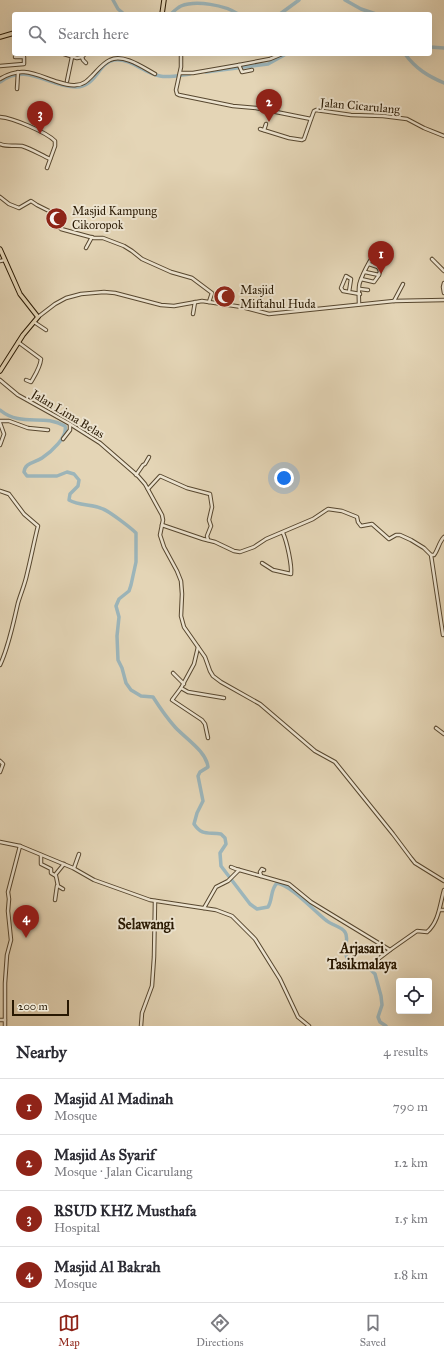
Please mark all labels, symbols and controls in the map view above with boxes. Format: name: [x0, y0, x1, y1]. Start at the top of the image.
search box: [12, 12, 432, 56]
icon: search: [26, 23, 48, 45]
text: Search here: [58, 25, 129, 43]
pin: 2: [256, 89, 282, 122]
street label: Jalan Cicarulang: [317, 95, 401, 117]
pin: 3: [27, 101, 53, 134]
place label: Masjid Kampung Cikoropok: [72, 204, 157, 232]
mosque icon: Masjid Kampung Cikoropok: [43, 205, 69, 231]
pin: 1: [368, 241, 394, 274]
place label: Masjid Miftahul Huda: [240, 283, 317, 311]
mosque icon: Masjid Miftahul Huda: [211, 284, 237, 310]
street label: Jalan Lima Belas: [27, 386, 107, 442]
your location: [274, 468, 294, 488]
pin: 4: [13, 905, 39, 938]
district label: Selawangi: [118, 916, 174, 934]
district label: Arjasari Tasikmalaya: [326, 940, 398, 974]
map controls: [396, 978, 432, 1014]
button: locate: [396, 978, 432, 1014]
scale bar: [12, 998, 69, 1017]
text: 200 m: [18, 1000, 48, 1013]
text: Nearby: [16, 1042, 67, 1063]
text: 4 results: [383, 1044, 428, 1060]
text: Masjid Al Madinah: [54, 1090, 173, 1108]
text: 1: [26, 1099, 32, 1115]
text: 790 m: [393, 1099, 428, 1115]
text: Mosque: [54, 1108, 97, 1124]
text: Masjid As Syarif: [54, 1146, 155, 1164]
text: 2: [26, 1155, 32, 1171]
text: 1.2 km: [394, 1155, 428, 1171]
text: Mosque · Jalan Cicarulang: [54, 1164, 192, 1180]
text: RSUD KHZ Musthafa: [54, 1202, 196, 1220]
text: 3: [26, 1211, 32, 1227]
text: 1.5 km: [395, 1211, 428, 1227]
text: Hospital: [54, 1220, 100, 1236]
text: Masjid Al Bakrah: [54, 1258, 161, 1276]
text: 4: [25, 1267, 33, 1283]
text: 1.8 km: [393, 1267, 428, 1283]
text: Mosque: [54, 1276, 97, 1292]
tab: Map: [58, 1312, 80, 1349]
tab: Directions: [196, 1312, 244, 1349]
tab: Saved: [360, 1312, 386, 1349]

